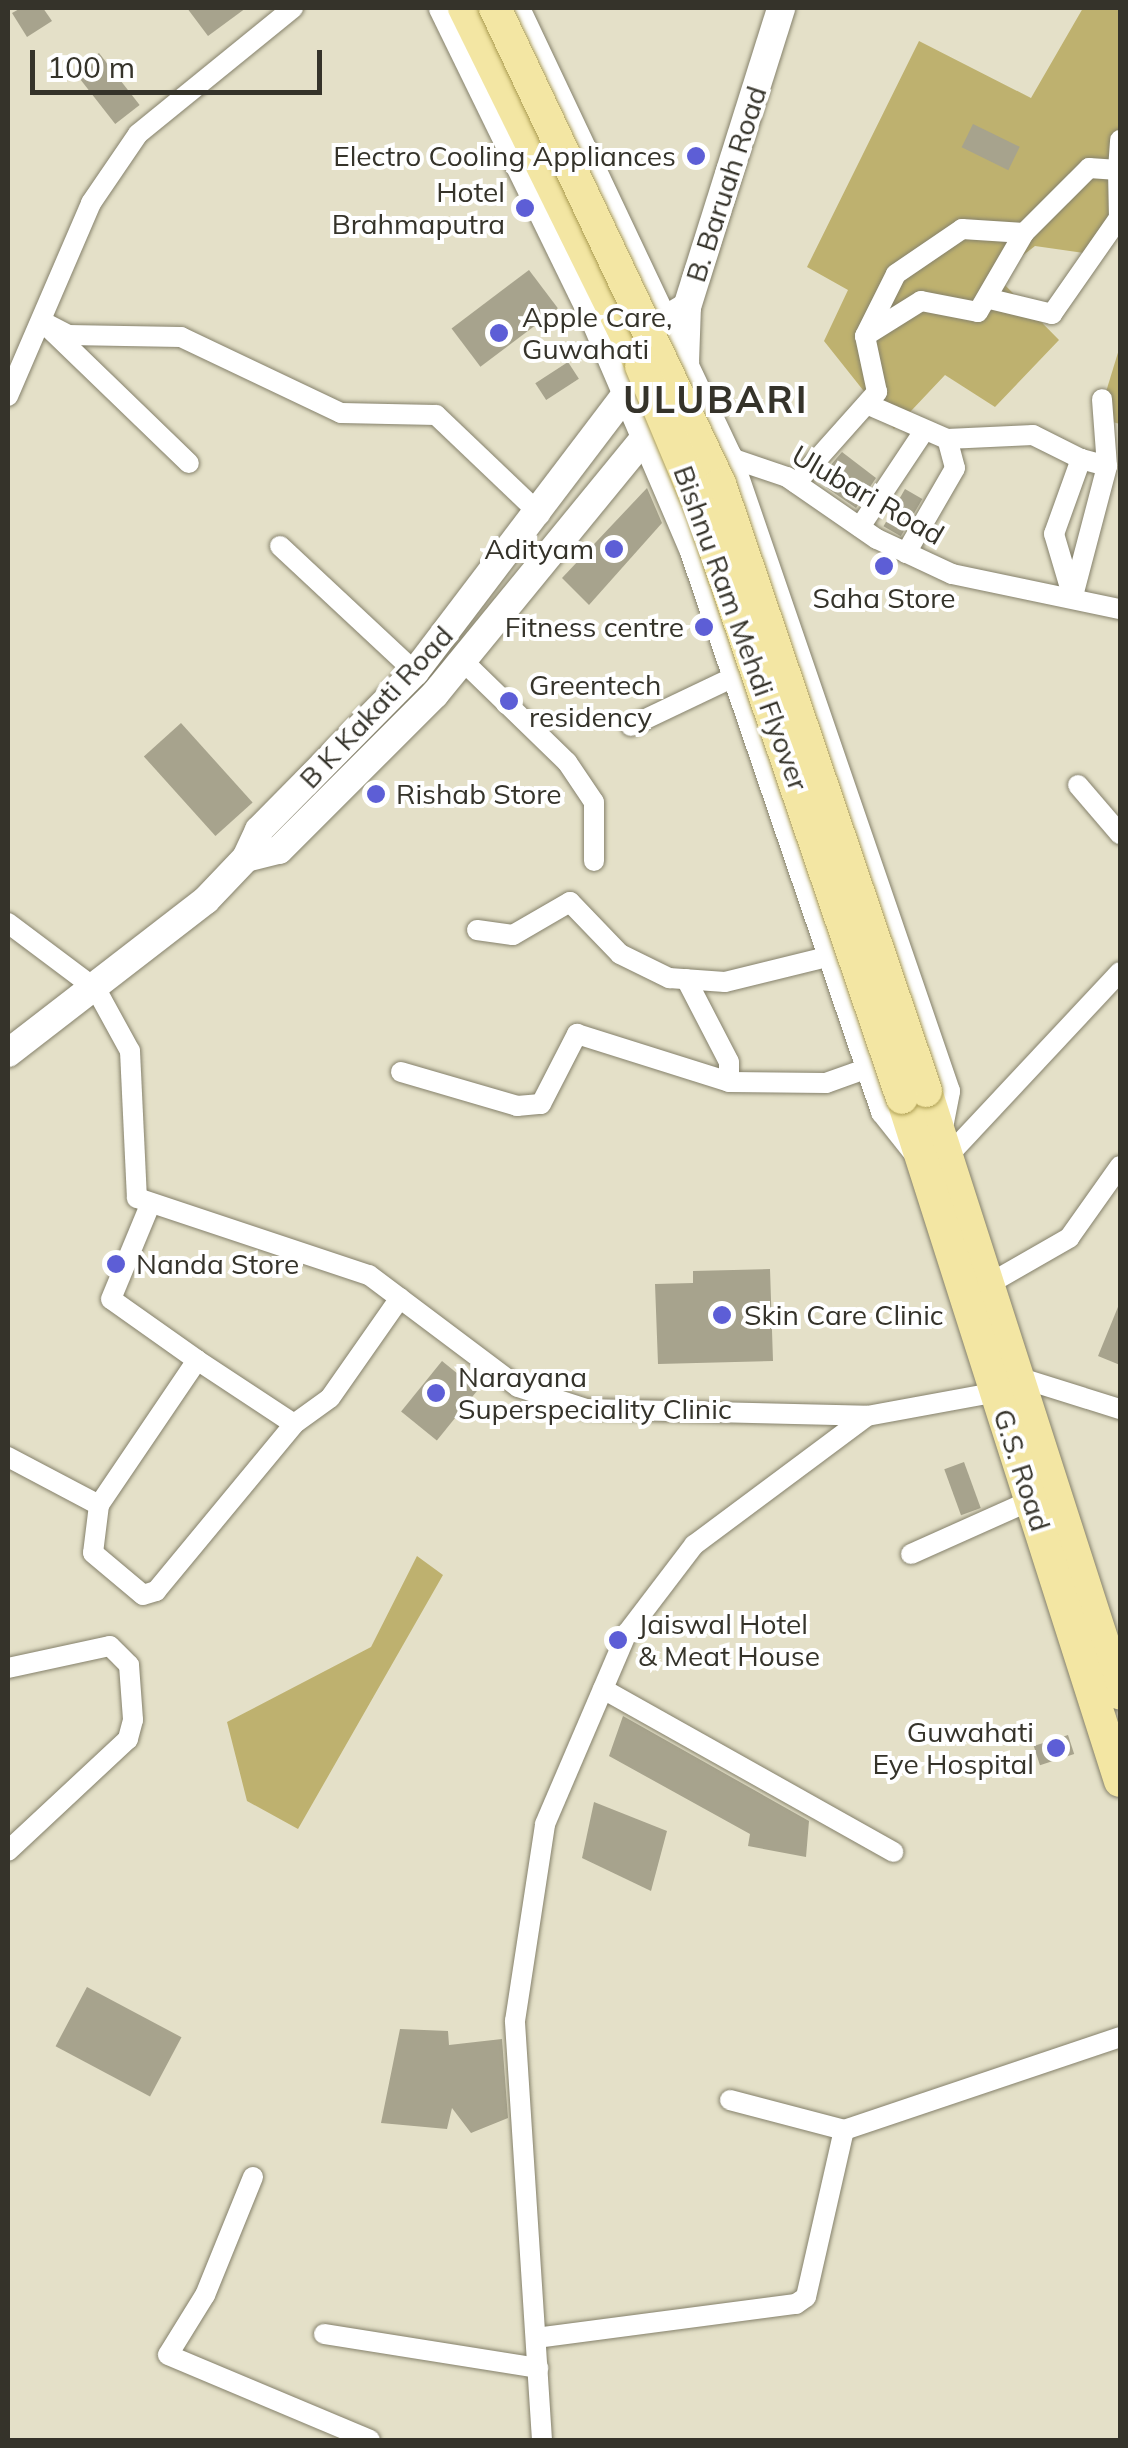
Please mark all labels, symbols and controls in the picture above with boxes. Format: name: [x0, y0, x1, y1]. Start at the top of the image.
scale bar: [35, 30, 328, 92]
text: 100 m: [47, 48, 135, 86]
street label: B. Baruah Road: [679, 82, 773, 286]
place label: Electro Cooling Appliances: [333, 139, 676, 173]
marker: Electro Cooling Appliances: [685, 145, 707, 167]
place label: Hotel Brahmaputra: [332, 175, 505, 241]
marker: Hotel Brahmaputra: [514, 197, 536, 219]
place label: Apple Care, Guwahati: [522, 300, 672, 366]
marker: Apple Care, Guwahati: [486, 320, 512, 346]
district label: ULUBARI: [623, 377, 809, 423]
street label: Ulubari Road: [786, 438, 950, 552]
street label: Bishnu Ram Mehdi Flyover: [667, 461, 815, 795]
place label: Adityam: [484, 532, 594, 566]
marker: Adityam: [603, 538, 625, 560]
marker: Saha Store: [873, 555, 895, 577]
place label: Saha Store: [812, 581, 956, 615]
place label: Fitness centre: [505, 610, 684, 644]
marker: Fitness centre: [693, 616, 715, 638]
street label: B K Kakati Road: [292, 619, 460, 795]
place label: Greentech residency: [529, 668, 661, 734]
marker: Greentech residency: [498, 690, 520, 712]
place label: Rishab Store: [396, 777, 562, 811]
marker: Rishab Store: [365, 783, 387, 805]
place label: Nanda Store: [136, 1247, 299, 1281]
marker: Nanda Store: [105, 1253, 127, 1275]
place label: Skin Care Clinic: [744, 1298, 944, 1332]
marker: Skin Care Clinic: [709, 1302, 735, 1328]
place label: Narayana Superspeciality Clinic: [458, 1360, 732, 1426]
marker: Narayana Superspeciality Clinic: [423, 1380, 449, 1406]
street label: G.S. Road: [986, 1405, 1058, 1535]
place label: Jaiswal Hotel & Meat House: [638, 1607, 820, 1673]
marker: Jaiswal Hotel & Meat House: [607, 1629, 629, 1651]
place label: Guwahati Eye Hospital: [873, 1715, 1034, 1781]
marker: Guwahati Eye Hospital: [1043, 1735, 1069, 1761]

